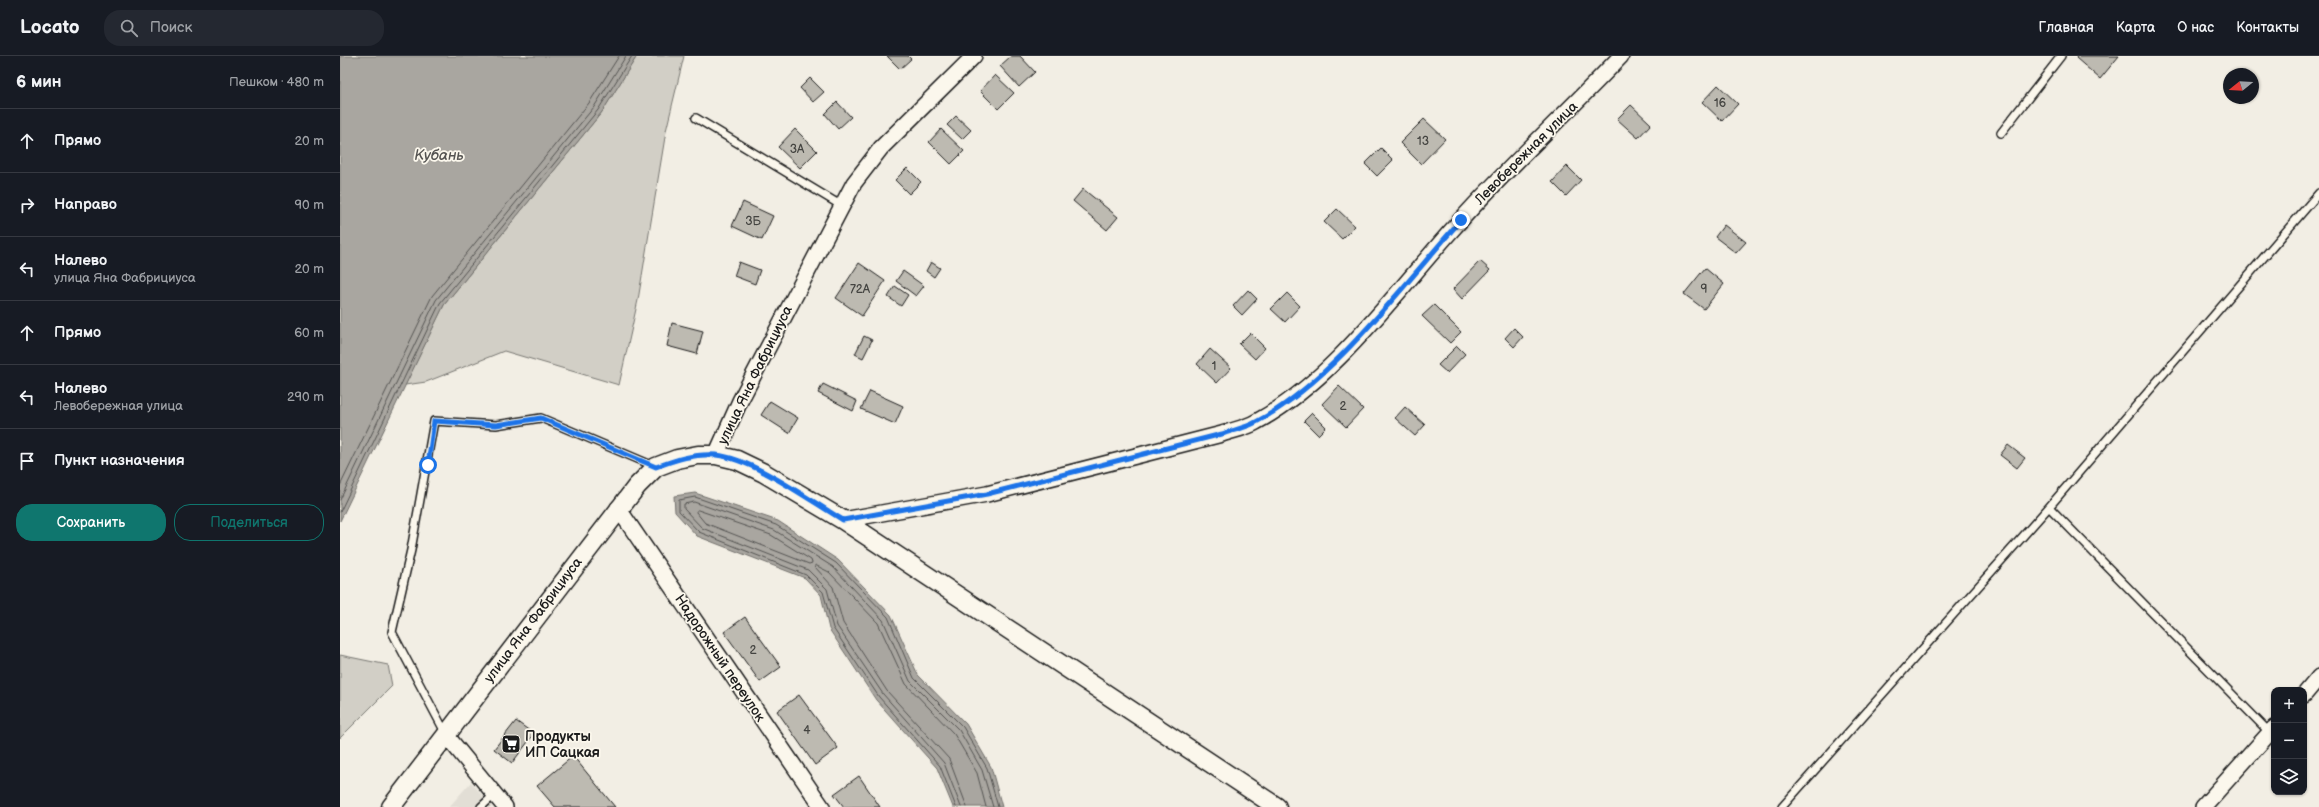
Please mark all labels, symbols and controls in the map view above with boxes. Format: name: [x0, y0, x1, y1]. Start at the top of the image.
search box: [104, 10, 384, 46]
text: Locato: [20, 16, 80, 39]
icon: search: [118, 17, 140, 39]
text: Поиск: [150, 18, 192, 37]
text: Главная: [2039, 19, 2094, 36]
text: Карта: [2116, 19, 2155, 36]
text: О нас: [2177, 19, 2214, 36]
text: Контакты: [2236, 19, 2299, 36]
north arrow: [2223, 68, 2259, 104]
text: 6 мин: [16, 72, 62, 92]
text: Пешком · 480 m: [229, 74, 324, 90]
house number: 16: [1714, 96, 1726, 111]
street label: Левобережная улица: [1470, 97, 1582, 209]
icon: ahead: [16, 130, 38, 152]
text: Прямо: [54, 131, 101, 150]
text: 20 m: [294, 133, 324, 149]
house number: 13: [1417, 134, 1429, 149]
house number: 3А: [790, 142, 805, 157]
water label: Кубань: [414, 146, 464, 165]
icon: right: [16, 194, 38, 216]
text: Направо: [54, 195, 117, 214]
text: 90 m: [295, 197, 324, 213]
route end: [1452, 211, 1470, 229]
house number: 3Б: [745, 214, 762, 229]
text: Налево: [54, 251, 107, 270]
icon: left: [16, 258, 38, 280]
text: 20 m: [294, 261, 324, 277]
text: улица Яна Фабрициуса: [54, 270, 196, 286]
house number: 72А: [850, 282, 871, 297]
house number: 9: [1701, 282, 1708, 297]
street label: улица Яна Фабрициуса: [714, 302, 796, 447]
icon: ahead: [16, 322, 38, 344]
text: Прямо: [54, 323, 101, 342]
text: 60 m: [294, 325, 324, 341]
house number: 1: [1212, 359, 1216, 374]
text: Налево: [54, 379, 107, 398]
icon: left: [16, 386, 38, 408]
text: 290 m: [287, 389, 324, 405]
text: Левобережная улица: [54, 398, 183, 414]
house number: 2: [1339, 399, 1347, 414]
icon: arrive: [16, 450, 38, 472]
text: Пункт назначения: [54, 451, 185, 470]
route start: [419, 456, 437, 474]
button: Сохранить: [16, 504, 166, 541]
button: Поделиться: [174, 504, 324, 541]
street label: улица Яна Фабрициуса: [480, 553, 586, 686]
street label: Надорожный переулок: [671, 591, 769, 725]
house number: 2: [749, 643, 757, 658]
map controls: [2271, 687, 2307, 795]
button: +: [2271, 687, 2307, 723]
house number: 4: [803, 723, 811, 738]
button: −: [2271, 723, 2307, 759]
place label: Продукты ИП Сацкая: [525, 728, 600, 761]
supermarket icon: Продукты ИП Сацкая: [500, 733, 522, 755]
button: layers: [2271, 759, 2307, 795]

